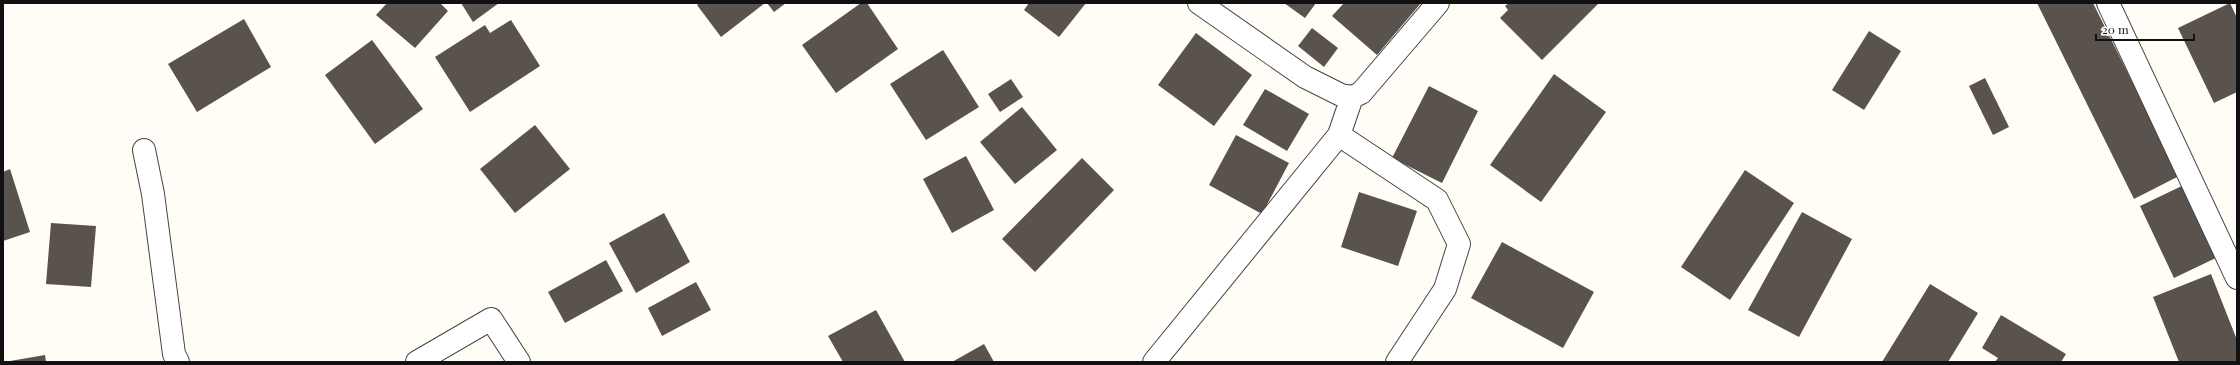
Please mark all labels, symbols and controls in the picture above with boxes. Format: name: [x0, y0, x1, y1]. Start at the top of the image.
scale bar: [2096, 16, 2194, 42]
text: 20 m: [2102, 21, 2129, 37]

